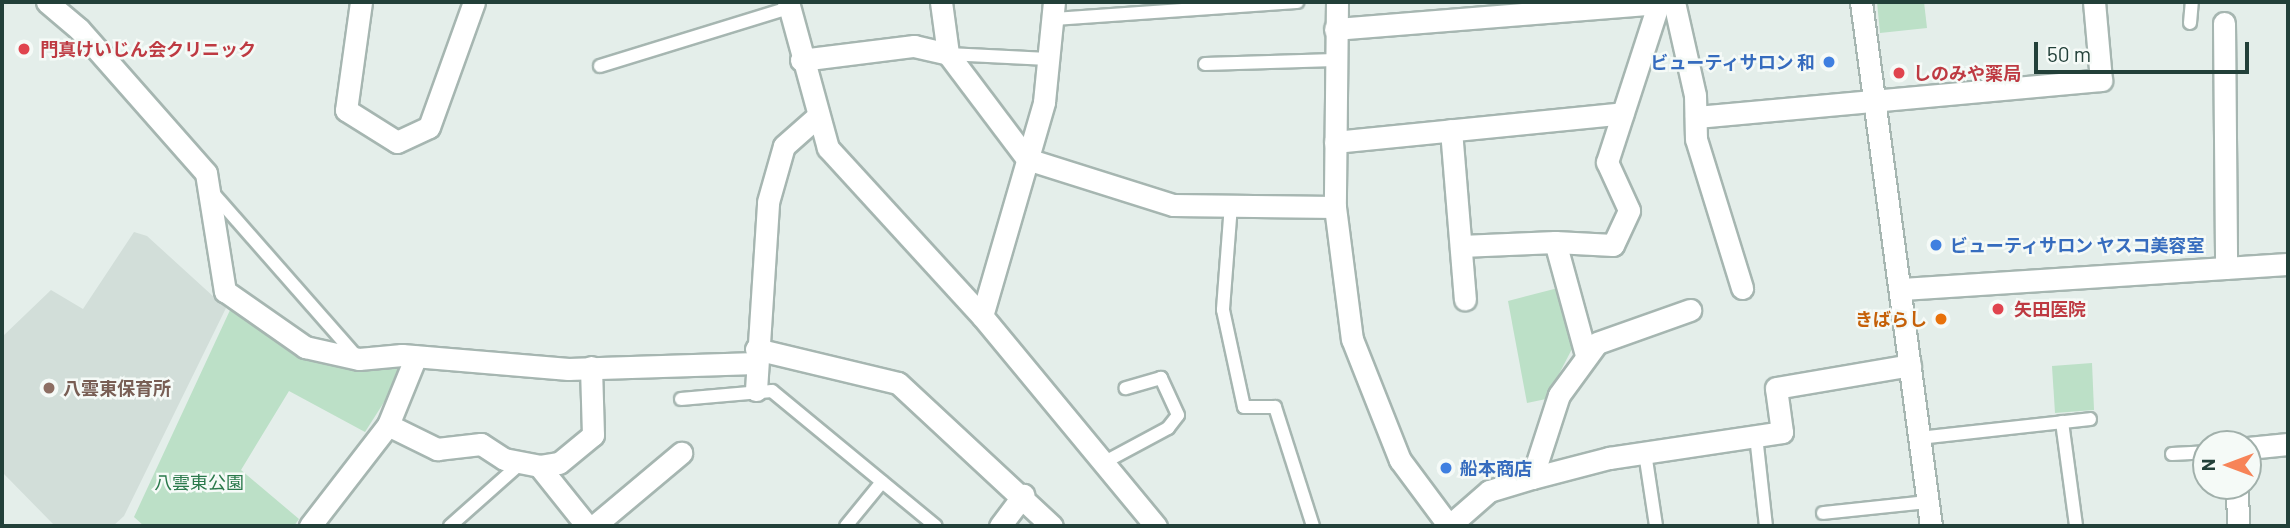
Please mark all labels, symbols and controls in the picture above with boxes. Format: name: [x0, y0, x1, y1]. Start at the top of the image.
scale bar: [2038, 28, 2253, 72]
place label: 門真けいじん会クリニック: [40, 38, 256, 60]
marker: 門真けいじん会クリニック: [14, 39, 34, 59]
text: 50 m: [2047, 41, 2091, 66]
place label: ビューティサロン 和: [1649, 51, 1815, 73]
marker: ビューティサロン 和: [1821, 54, 1837, 70]
place label: しのみや薬局: [1913, 62, 2021, 84]
marker: しのみや薬局: [1891, 65, 1907, 81]
place label: ビューティサロン ヤスコ美容室: [1950, 234, 2206, 256]
marker: ビューティサロン ヤスコ美容室: [1928, 237, 1944, 253]
place label: 矢田医院: [2014, 298, 2086, 320]
marker: 矢田医院: [1988, 299, 2008, 319]
place label: きばらし: [1855, 308, 1927, 330]
marker: きばらし: [1933, 311, 1949, 327]
place label: 八雲東保育所: [63, 377, 171, 399]
marker: 八雲東保育所: [41, 380, 57, 396]
north arrow: [2192, 430, 2262, 500]
place label: 船本商店: [1460, 457, 1532, 479]
text: N: [2196, 459, 2219, 471]
marker: 船本商店: [1438, 460, 1454, 476]
park label: 八雲東公園: [154, 471, 244, 493]

